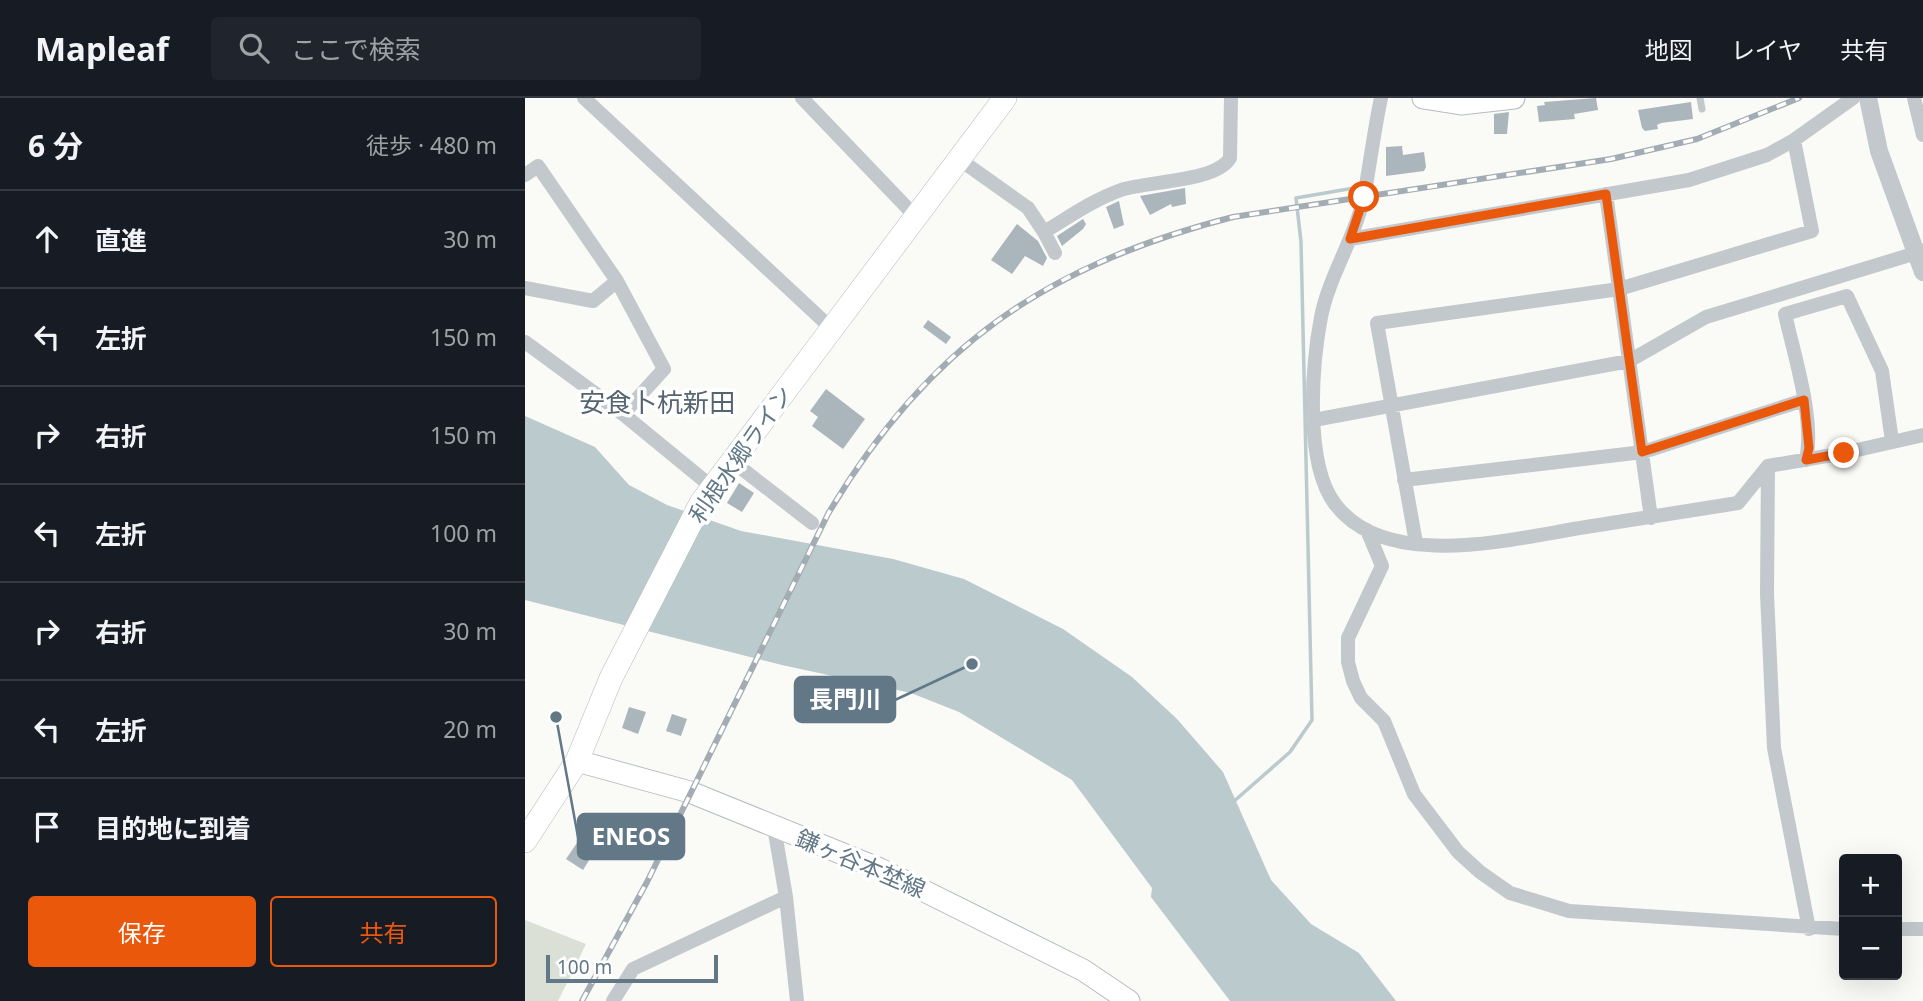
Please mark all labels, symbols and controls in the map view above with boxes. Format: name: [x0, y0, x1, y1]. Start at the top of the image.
search box: [211, 17, 701, 80]
text: Mapleaf: [35, 26, 169, 71]
icon: search: [235, 29, 273, 67]
text: ここで検索: [291, 31, 421, 67]
text: 地図: [1645, 33, 1693, 66]
text: レイヤ: [1731, 33, 1802, 66]
text: 共有: [1840, 33, 1888, 66]
text: 6 分: [28, 125, 83, 166]
text: 徒歩 · 480 m: [366, 129, 497, 161]
route start: [1348, 181, 1379, 212]
icon: ahead: [28, 220, 66, 258]
text: 直進: [95, 222, 147, 258]
text: 30 m: [443, 223, 497, 255]
icon: left: [28, 318, 66, 356]
text: 左折: [95, 320, 147, 356]
text: 150 m: [430, 321, 497, 353]
street label: 利根水郷ライン: [681, 379, 799, 529]
district label: 安食卜杭新田: [579, 384, 735, 420]
icon: right: [28, 416, 66, 454]
text: 右折: [95, 418, 147, 454]
text: 150 m: [430, 419, 497, 451]
route end: [1828, 437, 1859, 468]
icon: left: [28, 514, 66, 552]
text: 左折: [95, 516, 147, 552]
text: 100 m: [430, 517, 497, 549]
icon: right: [28, 612, 66, 650]
text: 右折: [95, 614, 147, 650]
text: 30 m: [443, 615, 497, 647]
callout: 長門川: [795, 677, 895, 722]
text: 長門川: [809, 682, 881, 715]
icon: left: [28, 710, 66, 748]
text: 左折: [95, 712, 147, 748]
text: 20 m: [443, 713, 497, 745]
icon: arrive: [28, 808, 66, 846]
text: 目的地に到着: [95, 810, 251, 846]
callout: ENEOS: [578, 814, 684, 859]
text: ENEOS: [592, 819, 670, 852]
street label: 鎌ヶ谷本埜線: [791, 821, 931, 905]
map controls: [1839, 854, 1902, 980]
button: +: [1839, 854, 1902, 917]
button: 保存: [28, 896, 256, 967]
button: 共有: [270, 896, 497, 967]
button: −: [1839, 917, 1902, 980]
scale bar: [546, 952, 717, 984]
text: 100 m: [557, 954, 612, 980]

